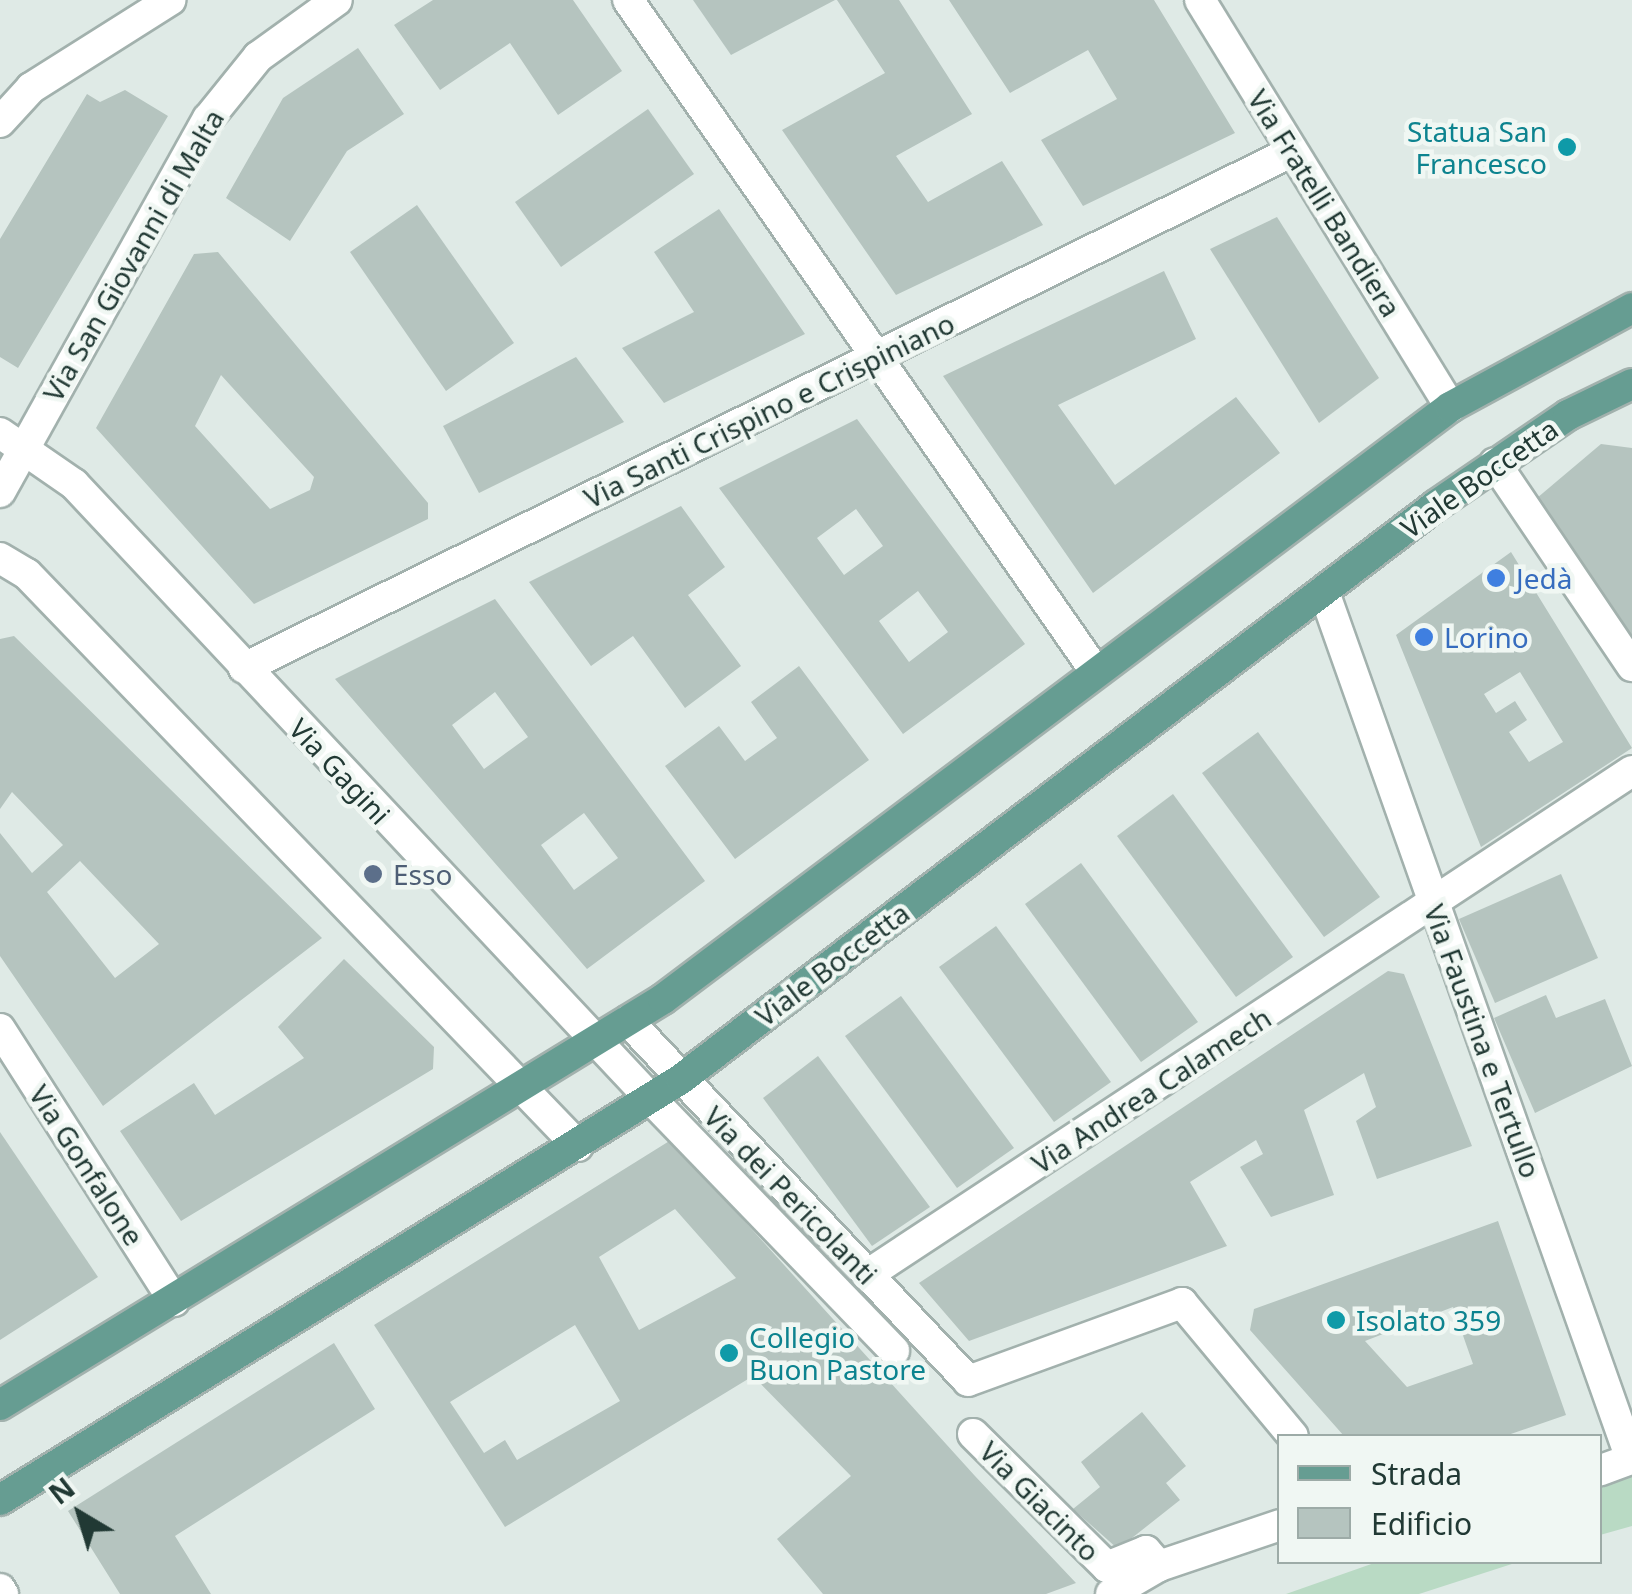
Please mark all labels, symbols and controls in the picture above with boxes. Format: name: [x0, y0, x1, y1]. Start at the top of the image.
street label: Via Fratelli Bandiera: [1242, 83, 1408, 323]
street label: Via San Giovanni di Malta: [36, 103, 230, 407]
place label: Statua San Francesco: [1407, 114, 1547, 180]
marker: Statua San Francesco: [1556, 136, 1578, 158]
street label: Via Santi Crispino e Crispiniano: [578, 306, 960, 514]
street label: Viale Boccetta: [1394, 412, 1564, 544]
place label: Jedà: [1516, 561, 1572, 595]
marker: Jedà: [1485, 567, 1507, 589]
place label: Lorino: [1444, 620, 1529, 654]
marker: Lorino: [1413, 626, 1435, 648]
street label: Via Gagini: [283, 711, 397, 831]
place label: Esso: [393, 857, 452, 891]
marker: Esso: [362, 863, 384, 885]
street label: Viale Boccetta: [749, 895, 915, 1033]
street label: Via Faustina e Tertullo: [1418, 900, 1548, 1182]
street label: Via Andrea Calamech: [1025, 1000, 1277, 1180]
street label: Via Gonfalone: [23, 1079, 151, 1251]
street label: Via dei Pericolanti: [698, 1099, 884, 1291]
place label: Isolato 359: [1356, 1303, 1501, 1337]
marker: Isolato 359: [1325, 1309, 1347, 1331]
place label: Collegio Buon Pastore: [749, 1320, 926, 1386]
marker: Collegio Buon Pastore: [718, 1342, 740, 1364]
street label: Via Giacinto: [973, 1434, 1107, 1568]
legend: [1277, 1434, 1602, 1564]
text: Strada: [1371, 1453, 1462, 1494]
north arrow: [30, 1464, 130, 1564]
text: N: [41, 1468, 82, 1512]
text: Edificio: [1371, 1503, 1472, 1544]

